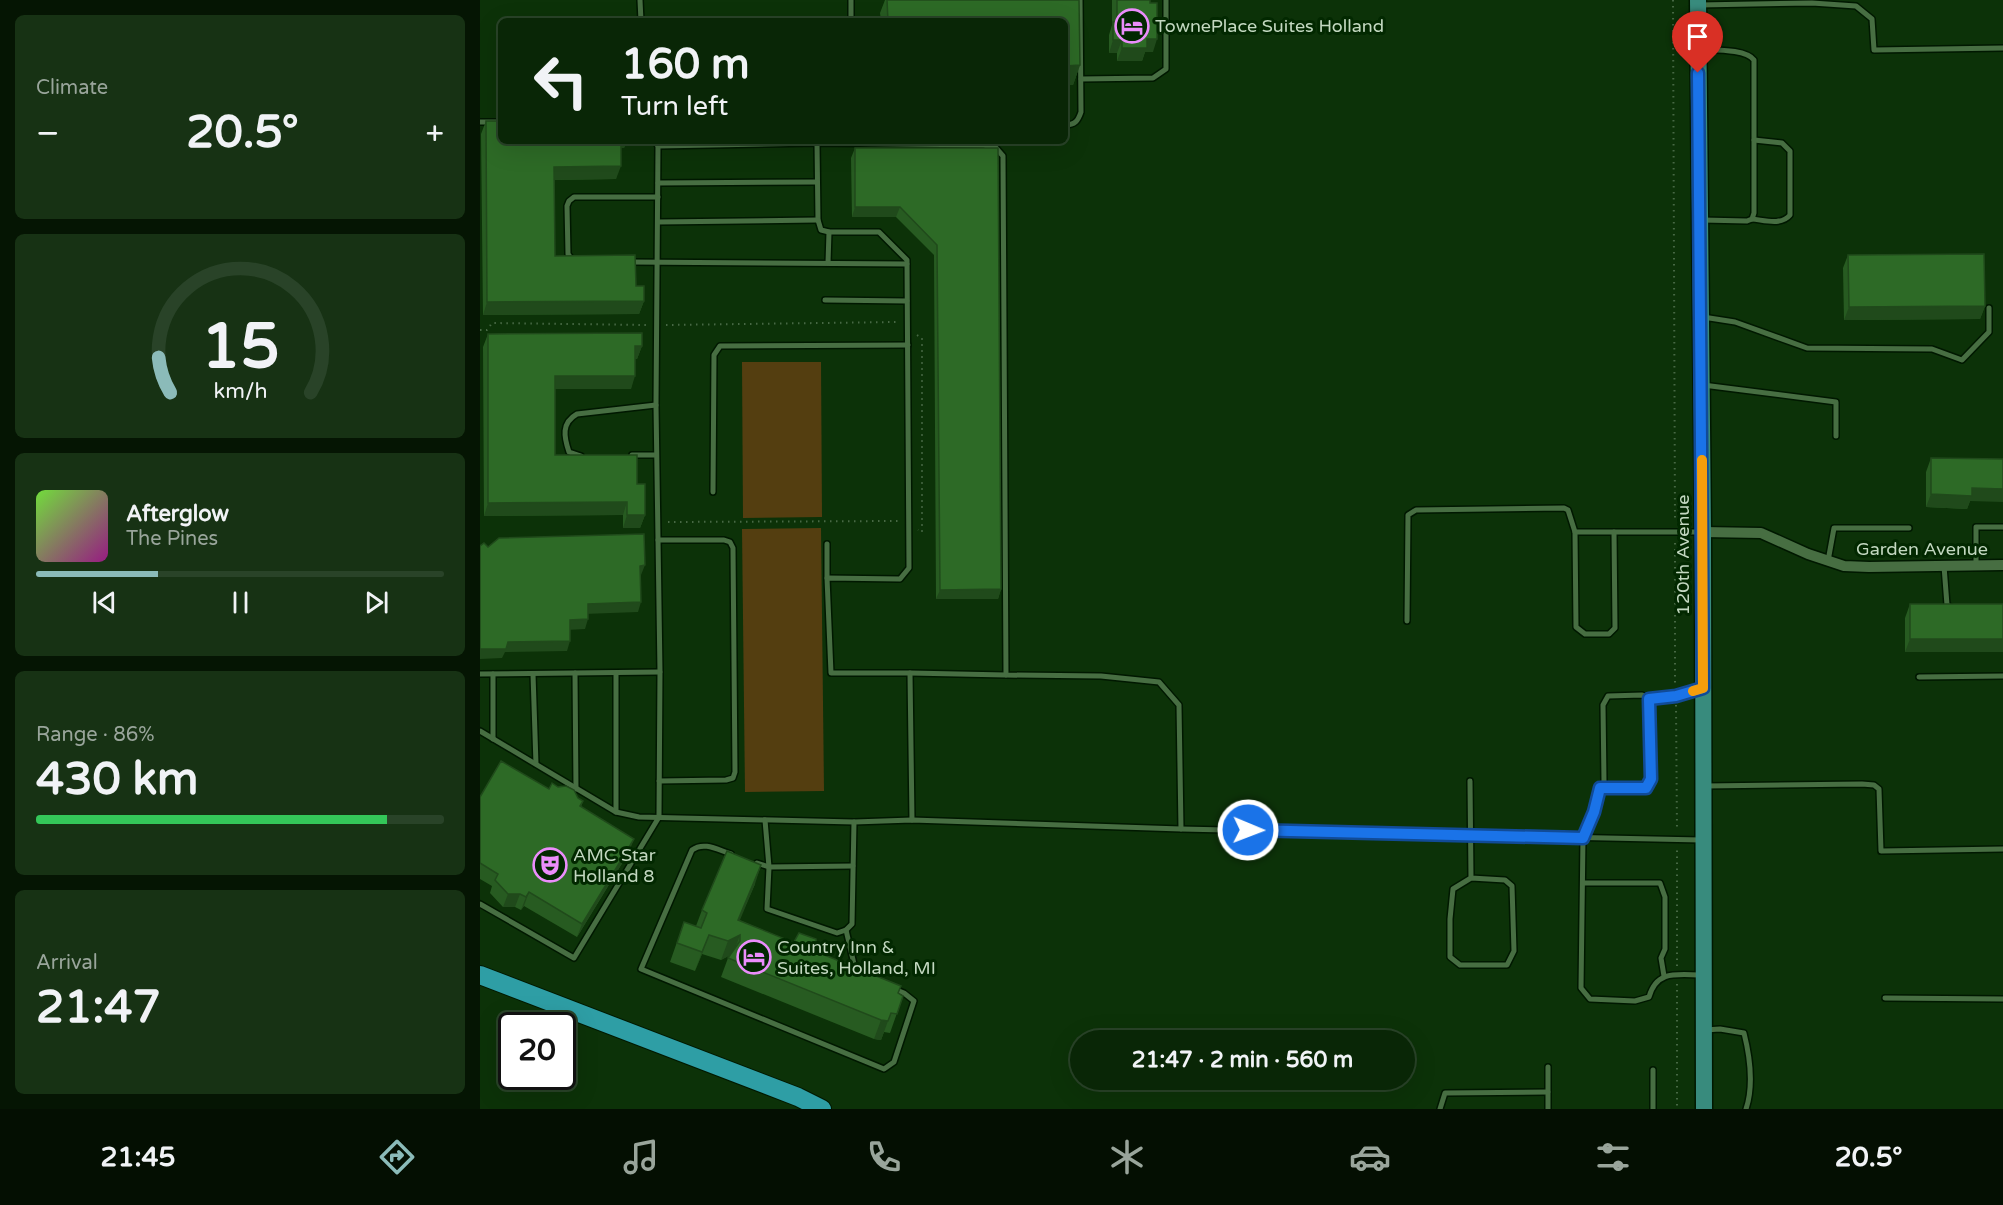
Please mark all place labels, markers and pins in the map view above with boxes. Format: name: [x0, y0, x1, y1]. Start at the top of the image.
hotel icon: TownePlace Suites Holland: [1114, 8, 1150, 44]
pin: [1672, 11, 1723, 73]
place label: TownePlace Suites Holland: [1155, 15, 1384, 37]
place label: AMC Star Holland 8: [573, 844, 656, 887]
theatre icon: AMC Star Holland 8: [532, 847, 568, 883]
place label: Country Inn & Suites, Holland, MI: [777, 936, 936, 979]
hotel icon: Country Inn & Suites, Holland, MI: [736, 939, 772, 975]

